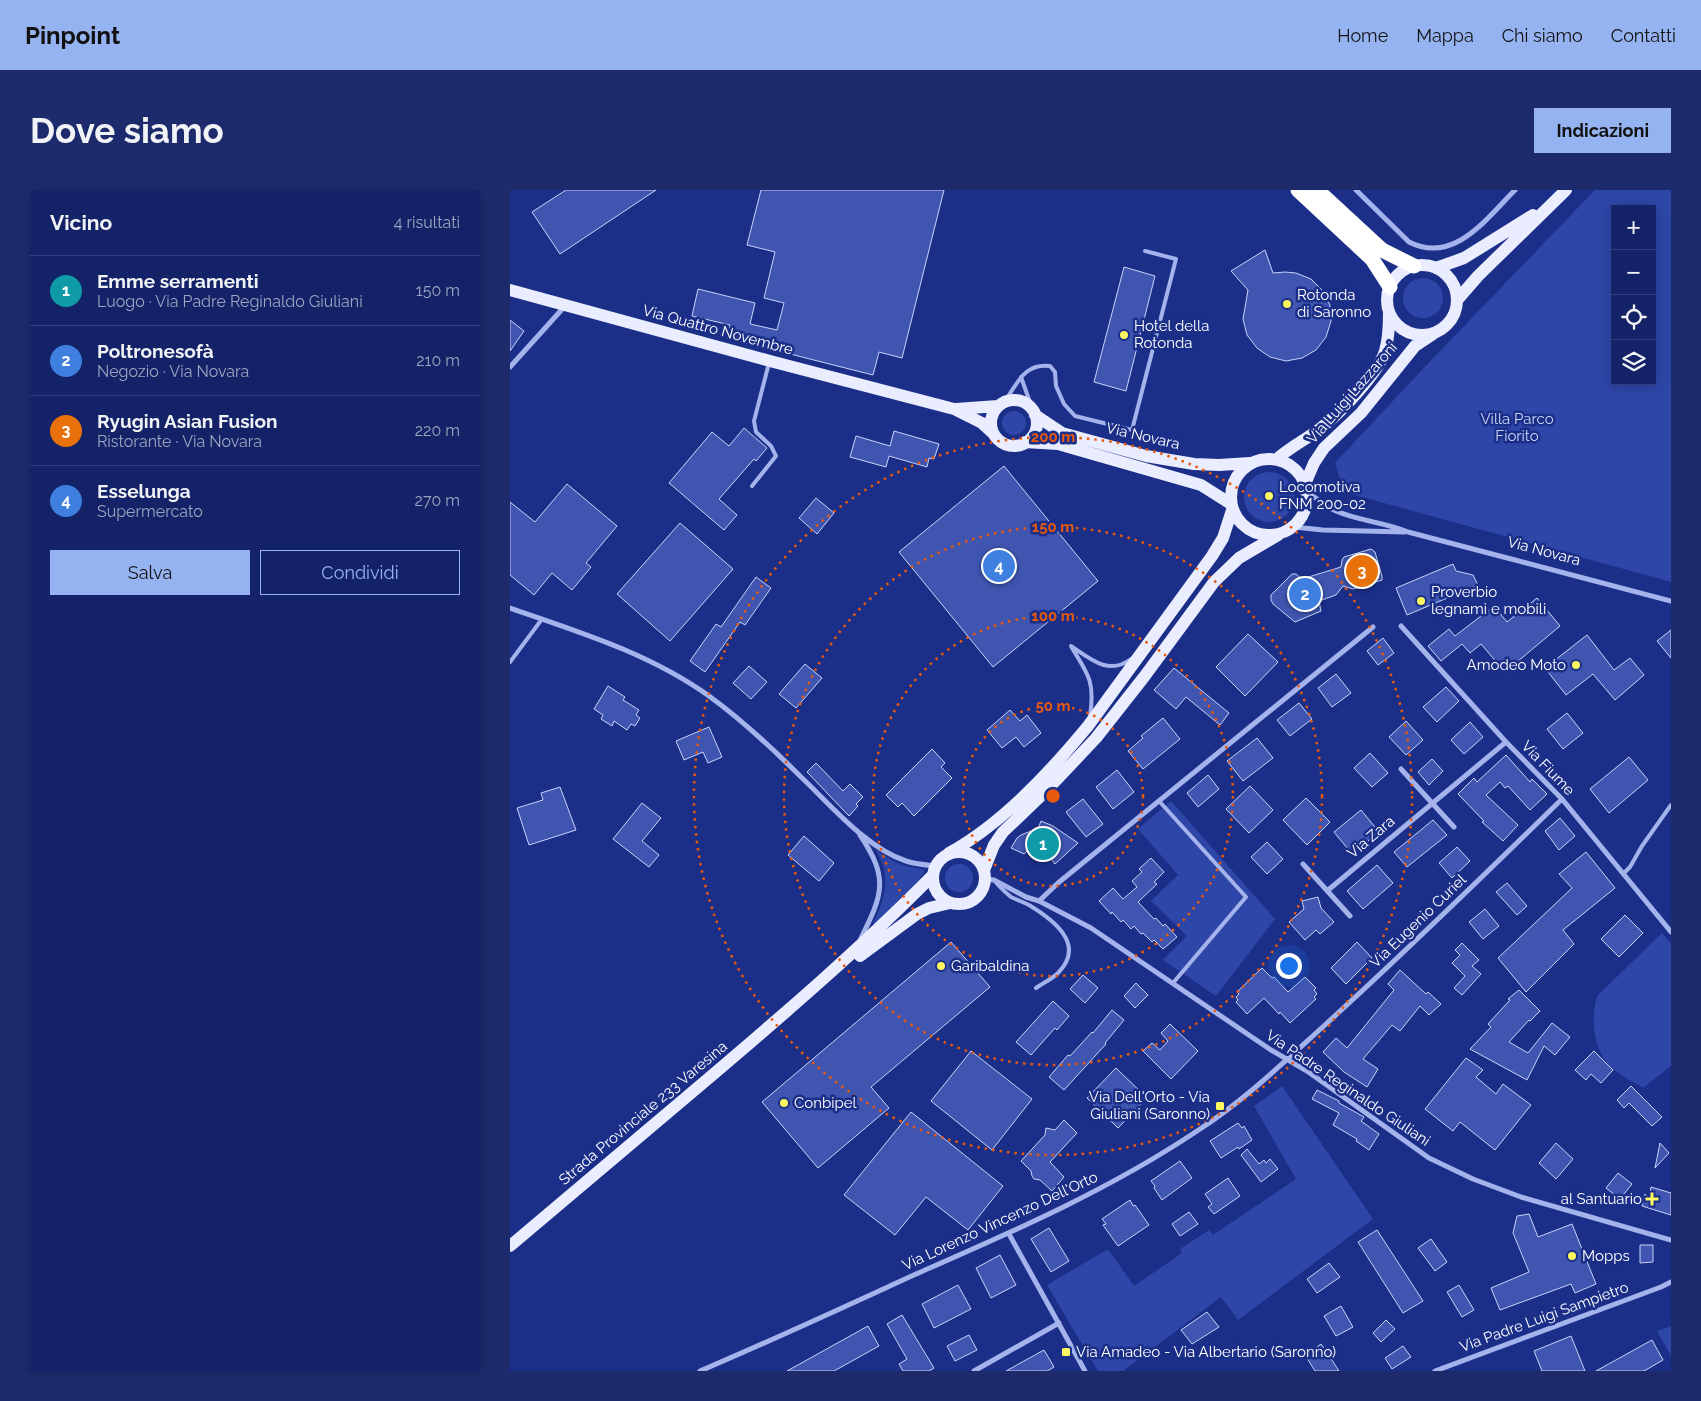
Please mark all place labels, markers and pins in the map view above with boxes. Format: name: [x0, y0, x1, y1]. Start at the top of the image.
place label: Rotonda di Saronno: [1297, 286, 1371, 321]
marker: Rotonda di Saronno: [1281, 298, 1293, 310]
place label: Hotel della Rotonda: [1134, 317, 1209, 352]
marker: Hotel della Rotonda: [1118, 329, 1130, 341]
place label: Locomotiva FNM 200-02: [1279, 478, 1366, 513]
marker: Locomotiva FNM 200-02: [1263, 490, 1275, 502]
pin: 4: [983, 547, 1015, 585]
pin: 3: [1346, 552, 1378, 590]
pin: 2: [1289, 575, 1321, 613]
place label: Proverbio legnami e mobili: [1431, 583, 1546, 618]
marker: Proverbio legnami e mobili: [1415, 595, 1427, 607]
place label: Amodeo Moto: [1467, 656, 1566, 674]
marker: Amodeo Moto: [1570, 659, 1582, 671]
centre of rings: [1044, 787, 1062, 805]
pin: 1: [1027, 825, 1059, 863]
place label: Garibaldina: [951, 957, 1029, 975]
marker: Garibaldina: [935, 960, 947, 972]
place label: Via Dell'Orto - Via Giuliani (Saronno): [1089, 1088, 1210, 1123]
place label: Conbipel: [794, 1094, 858, 1112]
marker: Conbipel: [778, 1097, 790, 1109]
marker: Via Dell'Orto - Via Giuliani (Saronno): [1214, 1100, 1226, 1112]
place label: al Santuario: [1561, 1190, 1642, 1208]
marker: al Santuario: [1646, 1193, 1658, 1205]
place label: Mopps: [1582, 1247, 1630, 1265]
marker: Mopps: [1566, 1250, 1578, 1262]
place label: Via Amadeo - Via Albertario (Saronno): [1076, 1343, 1336, 1361]
marker: Via Amadeo - Via Albertario (Saronno): [1060, 1346, 1072, 1358]

